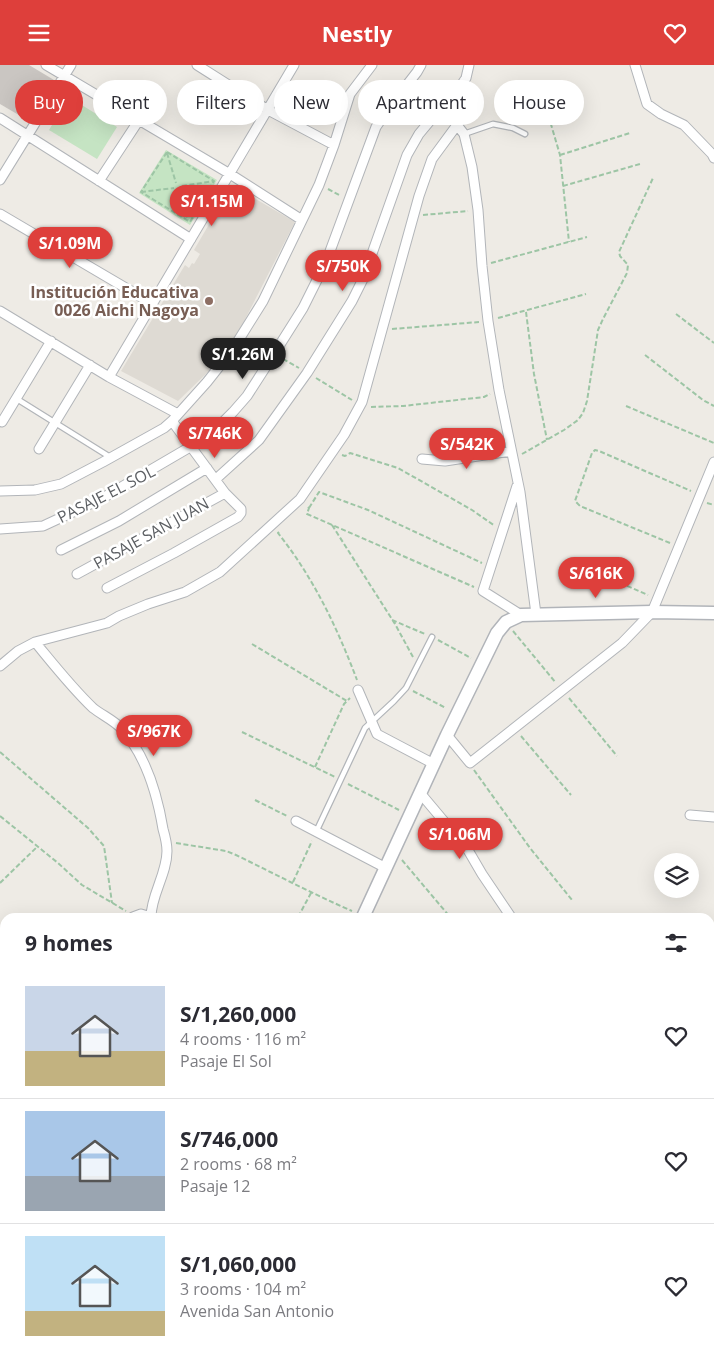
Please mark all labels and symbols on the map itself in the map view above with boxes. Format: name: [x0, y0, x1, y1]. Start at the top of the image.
pin: S/1.15M: [166, 185, 258, 227]
pin: S/1.09M: [24, 227, 116, 269]
pin: S/750K: [302, 249, 384, 292]
place label: Institución Educativa 0026 Aichi Nagoya: [30, 281, 199, 321]
marker: Institución Educativa 0026 Aichi Nagoya: [203, 295, 215, 307]
pin: S/1.26M: [197, 337, 289, 380]
pin: S/746K: [174, 417, 256, 459]
pin: S/542K: [426, 427, 508, 470]
street label: PASAJE EL SOL: [53, 460, 159, 528]
street label: PASAJE SAN JUAN: [89, 492, 213, 574]
pin: S/616K: [555, 557, 637, 599]
pin: S/967K: [113, 715, 195, 757]
pin: S/1.06M: [414, 817, 506, 860]

